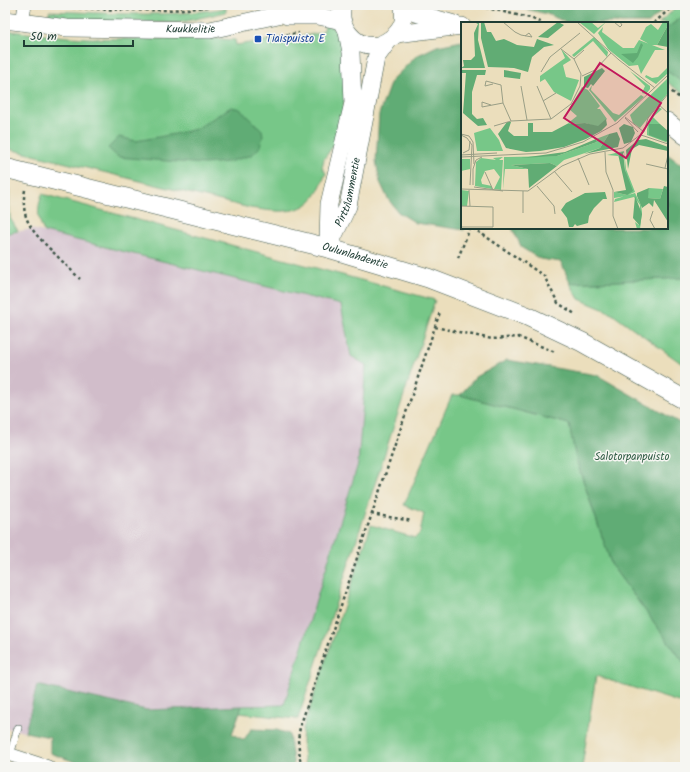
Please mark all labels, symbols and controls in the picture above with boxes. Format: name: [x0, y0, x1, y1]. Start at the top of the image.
street label: Kuukkelitie: [166, 20, 217, 39]
scale bar: [24, 22, 133, 48]
inset map: [461, 22, 668, 229]
text: 50 m: [30, 27, 57, 46]
place label: Tiaispuisto E: [266, 30, 325, 48]
marker: Tiaispuisto E: [253, 34, 263, 44]
street label: Pirttilammentie: [330, 156, 366, 230]
street label: Oulunlahdentie: [320, 238, 390, 275]
park label: Salotorpanpuisto: [595, 448, 669, 466]

